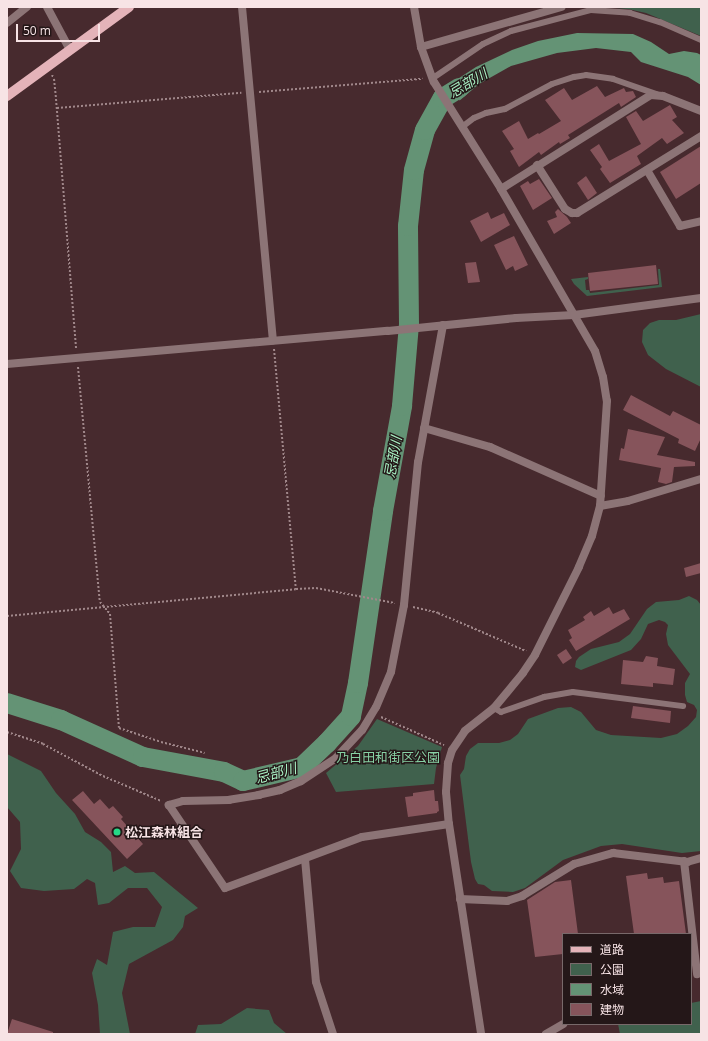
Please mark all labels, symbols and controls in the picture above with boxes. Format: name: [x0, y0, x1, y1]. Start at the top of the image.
scale bar: [18, 16, 102, 42]
text: 50 m: [23, 22, 51, 39]
water label: 忌部川: [446, 65, 490, 101]
water label: 忌部川: [381, 435, 405, 479]
park label: 乃白田和街区公園: [336, 749, 440, 765]
water label: 忌部川: [254, 759, 298, 787]
place label: 松江森林組合: [125, 824, 203, 840]
marker: 松江森林組合: [112, 827, 122, 837]
legend: [562, 933, 692, 1025]
text: 道路: [600, 941, 624, 958]
text: 公園: [600, 961, 624, 978]
text: 水域: [600, 981, 624, 998]
text: 建物: [600, 1001, 624, 1018]

